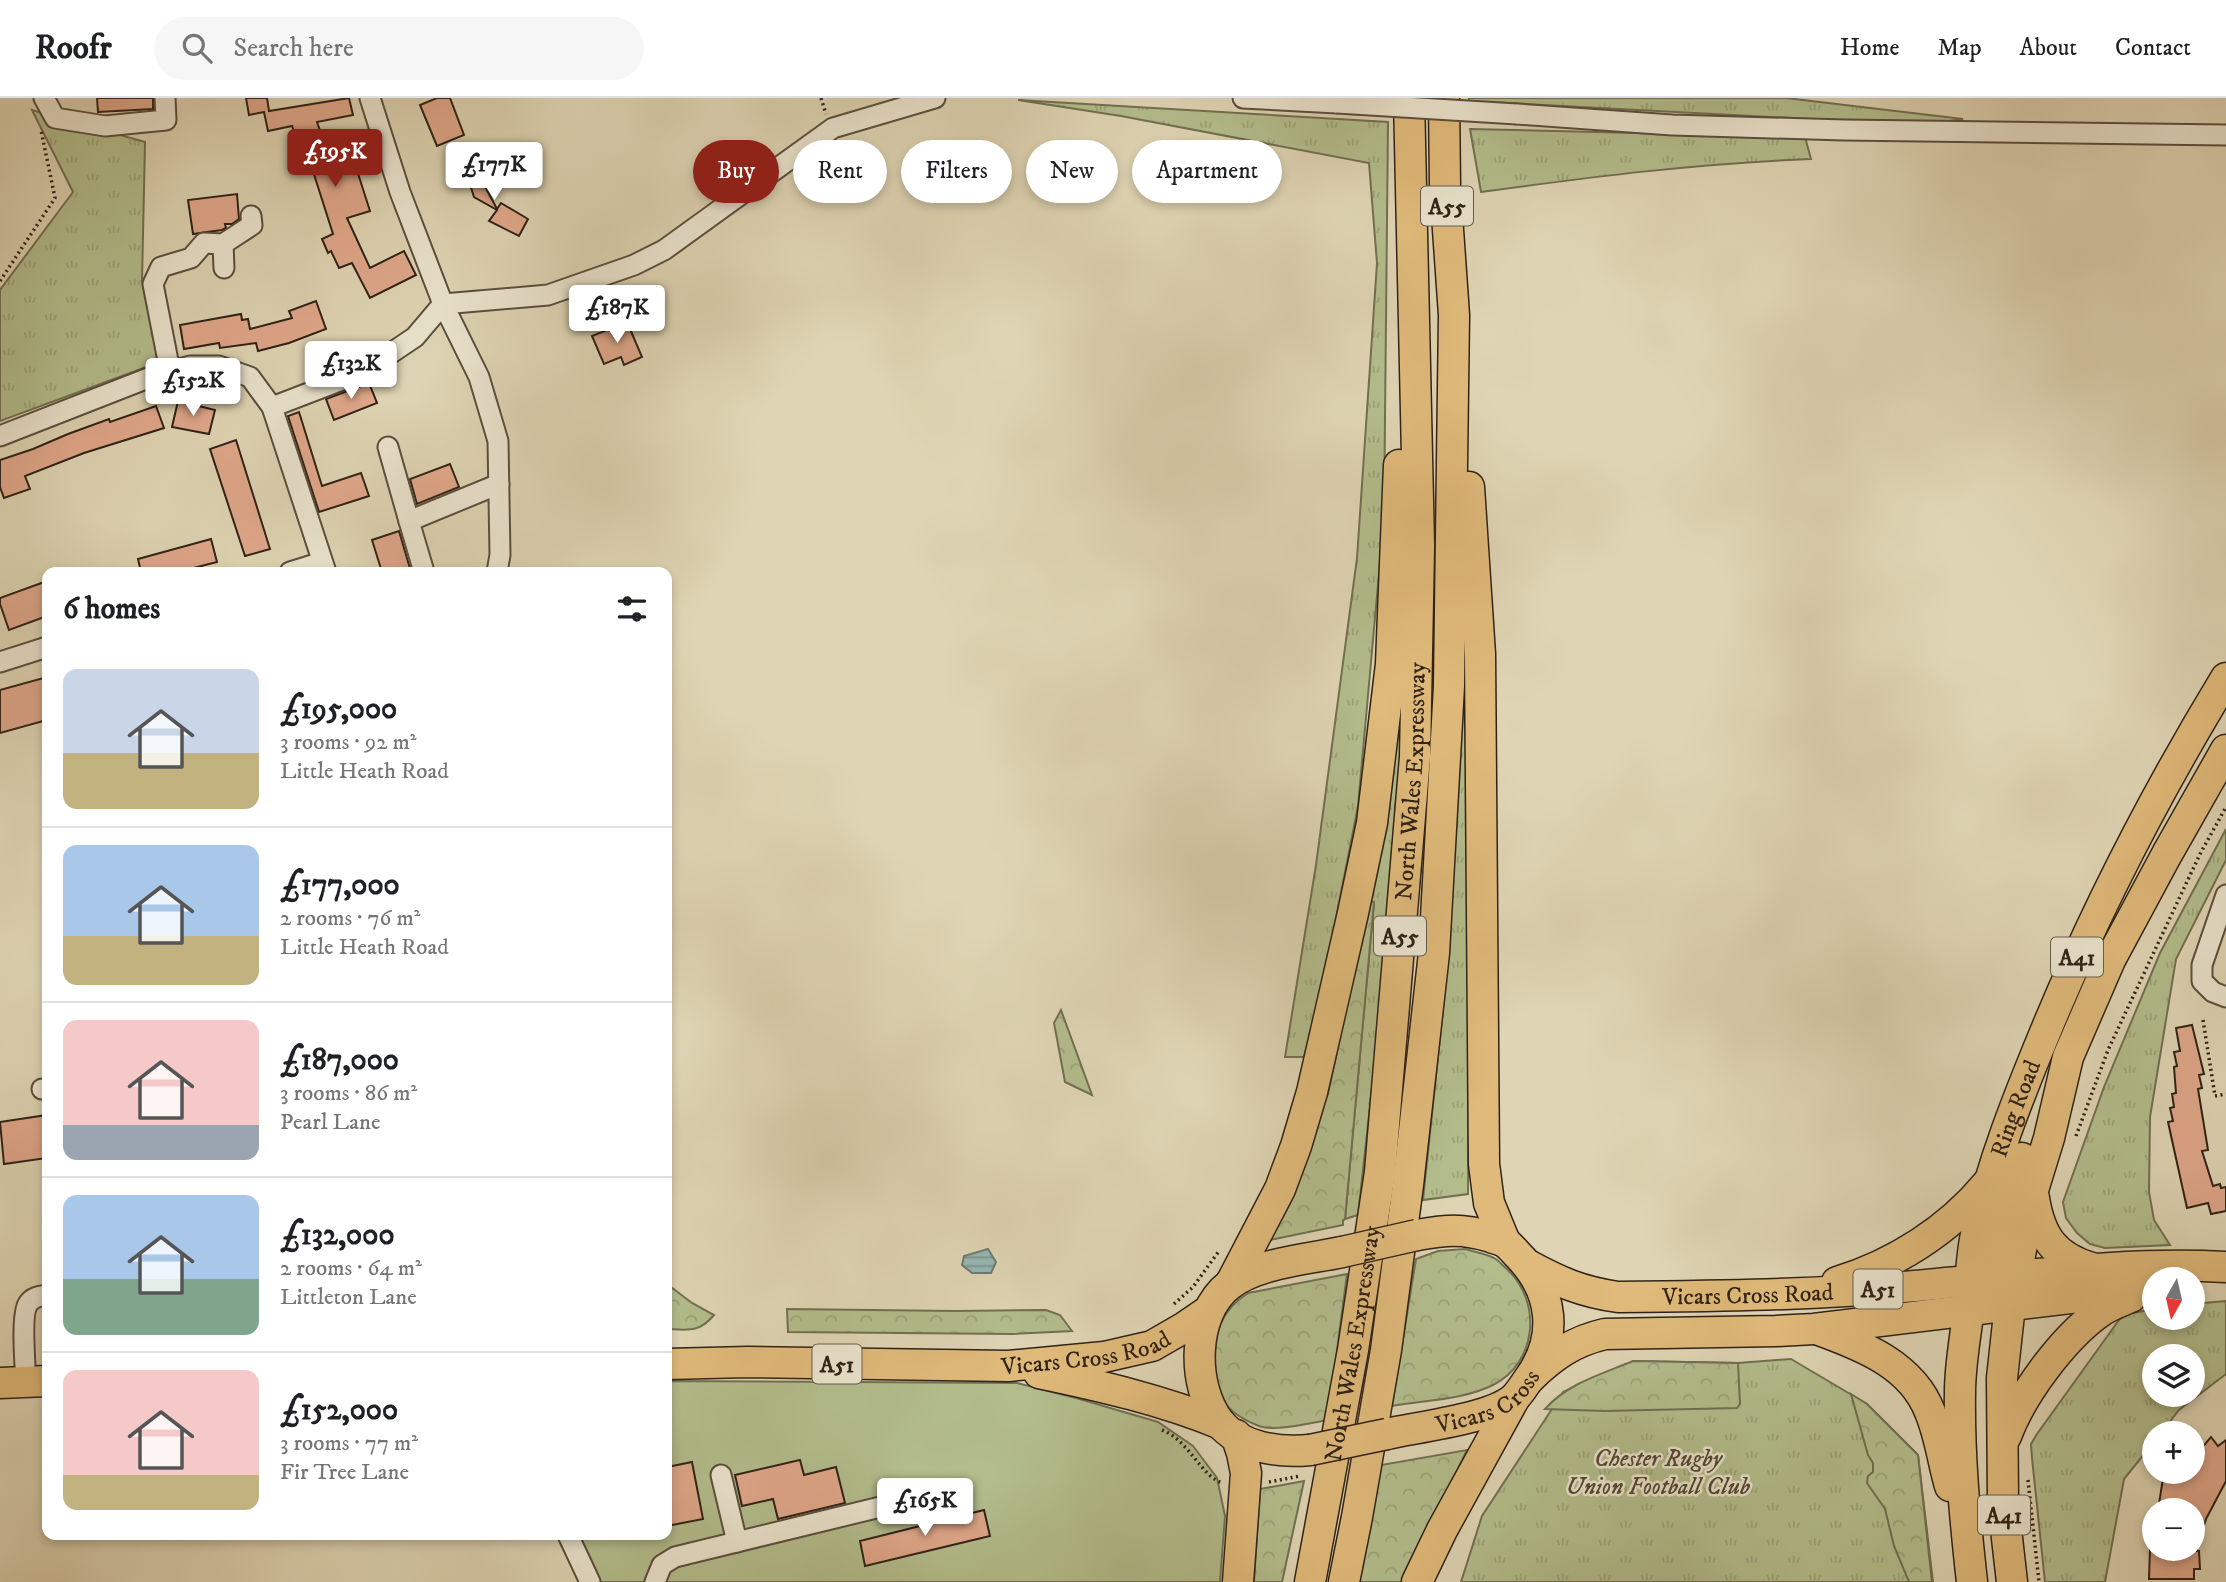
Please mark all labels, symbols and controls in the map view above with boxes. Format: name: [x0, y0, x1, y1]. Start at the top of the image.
search box: [154, 17, 644, 80]
text: Roofr: [35, 28, 112, 69]
icon: search: [178, 29, 216, 67]
text: Search here: [234, 32, 354, 65]
text: Home: [1840, 33, 1899, 63]
text: Map: [1937, 33, 1982, 63]
text: About: [2020, 33, 2077, 63]
text: Contact: [2115, 33, 2191, 63]
pin: £195K: [286, 130, 384, 189]
text: £195K: [303, 137, 367, 166]
chip: Buy: [693, 140, 779, 203]
chip: Rent: [793, 140, 887, 203]
chip: Filters: [901, 140, 1012, 203]
chip: New: [1026, 140, 1118, 203]
chip: Apartment: [1132, 140, 1282, 203]
pin: £177K: [445, 142, 543, 202]
text: £177K: [462, 150, 526, 179]
road number: A55: [1421, 186, 1473, 226]
pin: £187K: [568, 286, 666, 345]
text: £187K: [585, 293, 649, 322]
pin: £132K: [302, 342, 400, 401]
text: £132K: [321, 349, 381, 378]
pin: £152K: [144, 358, 242, 418]
text: £152K: [161, 366, 225, 395]
icon: filters: [613, 590, 651, 628]
text: 6 homes: [63, 591, 160, 628]
street label: North Wales Expressway: [1389, 661, 1433, 902]
text: £195,000: [280, 691, 397, 728]
icon: home: [119, 697, 203, 781]
text: 3 rooms · 92 m²: [280, 728, 417, 757]
text: Little Heath Road: [280, 757, 449, 786]
text: £177,000: [280, 867, 400, 904]
icon: home: [119, 873, 203, 957]
text: 2 rooms · 76 m²: [280, 904, 420, 933]
road number: A55: [1374, 916, 1426, 956]
text: Little Heath Road: [280, 933, 449, 962]
road number: A41: [2051, 937, 2103, 976]
text: £187,000: [280, 1042, 399, 1079]
icon: home: [119, 1048, 203, 1132]
street label: Ring Road: [1984, 1056, 2048, 1161]
text: 3 rooms · 86 m²: [280, 1079, 417, 1108]
text: Pearl Lane: [280, 1108, 380, 1137]
text: £132,000: [280, 1217, 395, 1254]
icon: home: [119, 1223, 203, 1307]
street label: North Wales Expressway: [1319, 1223, 1388, 1464]
text: 2 rooms · 64 m²: [280, 1254, 422, 1283]
north arrow: [2142, 1267, 2205, 1330]
map controls: [2142, 1267, 2205, 1561]
road number: A51: [1854, 1270, 1902, 1308]
street label: Vicars Cross Road: [1661, 1278, 1834, 1313]
text: Littleton Lane: [280, 1283, 417, 1312]
street label: Vicars Cross Road: [999, 1324, 1176, 1383]
road number: A51: [812, 1344, 862, 1384]
button: layers: [2142, 1344, 2205, 1407]
street label: Vicars Cross: [1432, 1364, 1547, 1441]
text: £152,000: [280, 1392, 398, 1429]
icon: home: [119, 1398, 203, 1482]
button: +: [2142, 1421, 2205, 1484]
text: 3 rooms · 77 m²: [280, 1429, 418, 1458]
park label: Chester Rugby Union Football Club: [1566, 1444, 1750, 1502]
text: Fir Tree Lane: [280, 1458, 409, 1487]
pin: £165K: [876, 1478, 974, 1538]
text: £165K: [893, 1486, 957, 1515]
road number: A41: [1978, 1496, 2030, 1534]
button: −: [2142, 1498, 2205, 1561]

